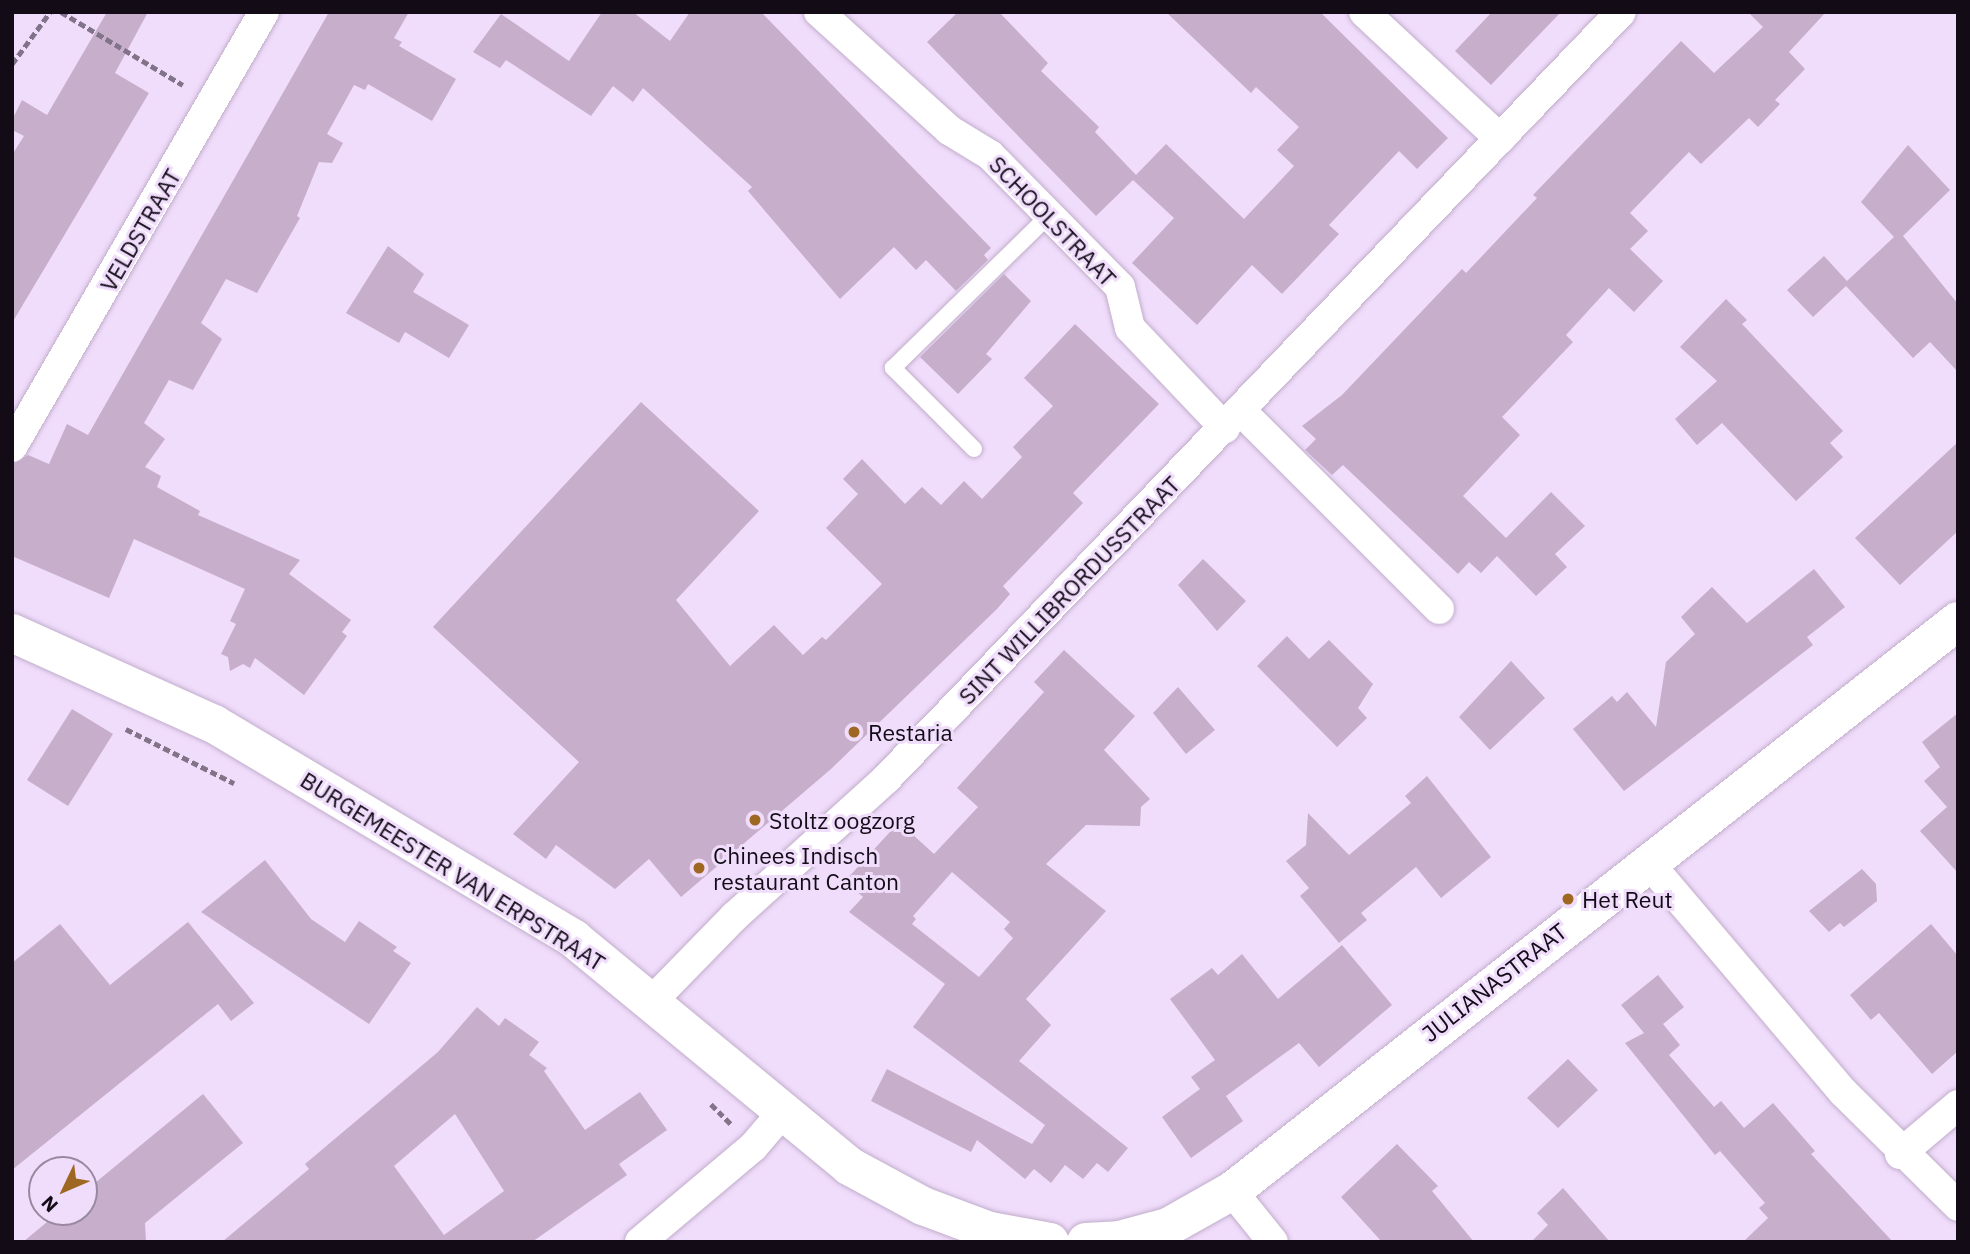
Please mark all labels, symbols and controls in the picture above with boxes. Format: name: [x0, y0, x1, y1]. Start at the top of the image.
street label: SCHOOLSTRAAT: [984, 150, 1122, 292]
street label: VELDSTRAAT: [94, 164, 186, 296]
street label: SINT WILLIBRORDUSSTRAAT: [953, 470, 1185, 710]
place label: Restaria: [868, 718, 953, 746]
marker: Restaria: [846, 724, 862, 740]
street label: BURGEMEESTER VAN ERPSTRAAT: [296, 766, 610, 976]
place label: Stoltz oogzorg: [769, 806, 915, 834]
marker: Stoltz oogzorg: [747, 812, 763, 828]
place label: Chinees Indisch restaurant Canton: [713, 841, 899, 895]
marker: Chinees Indisch restaurant Canton: [691, 860, 707, 876]
place label: Het Reut: [1582, 885, 1673, 913]
marker: Het Reut: [1560, 891, 1576, 907]
street label: JULIANASTRAAT: [1416, 917, 1572, 1047]
north arrow: [28, 1156, 98, 1226]
text: N: [36, 1191, 63, 1217]

